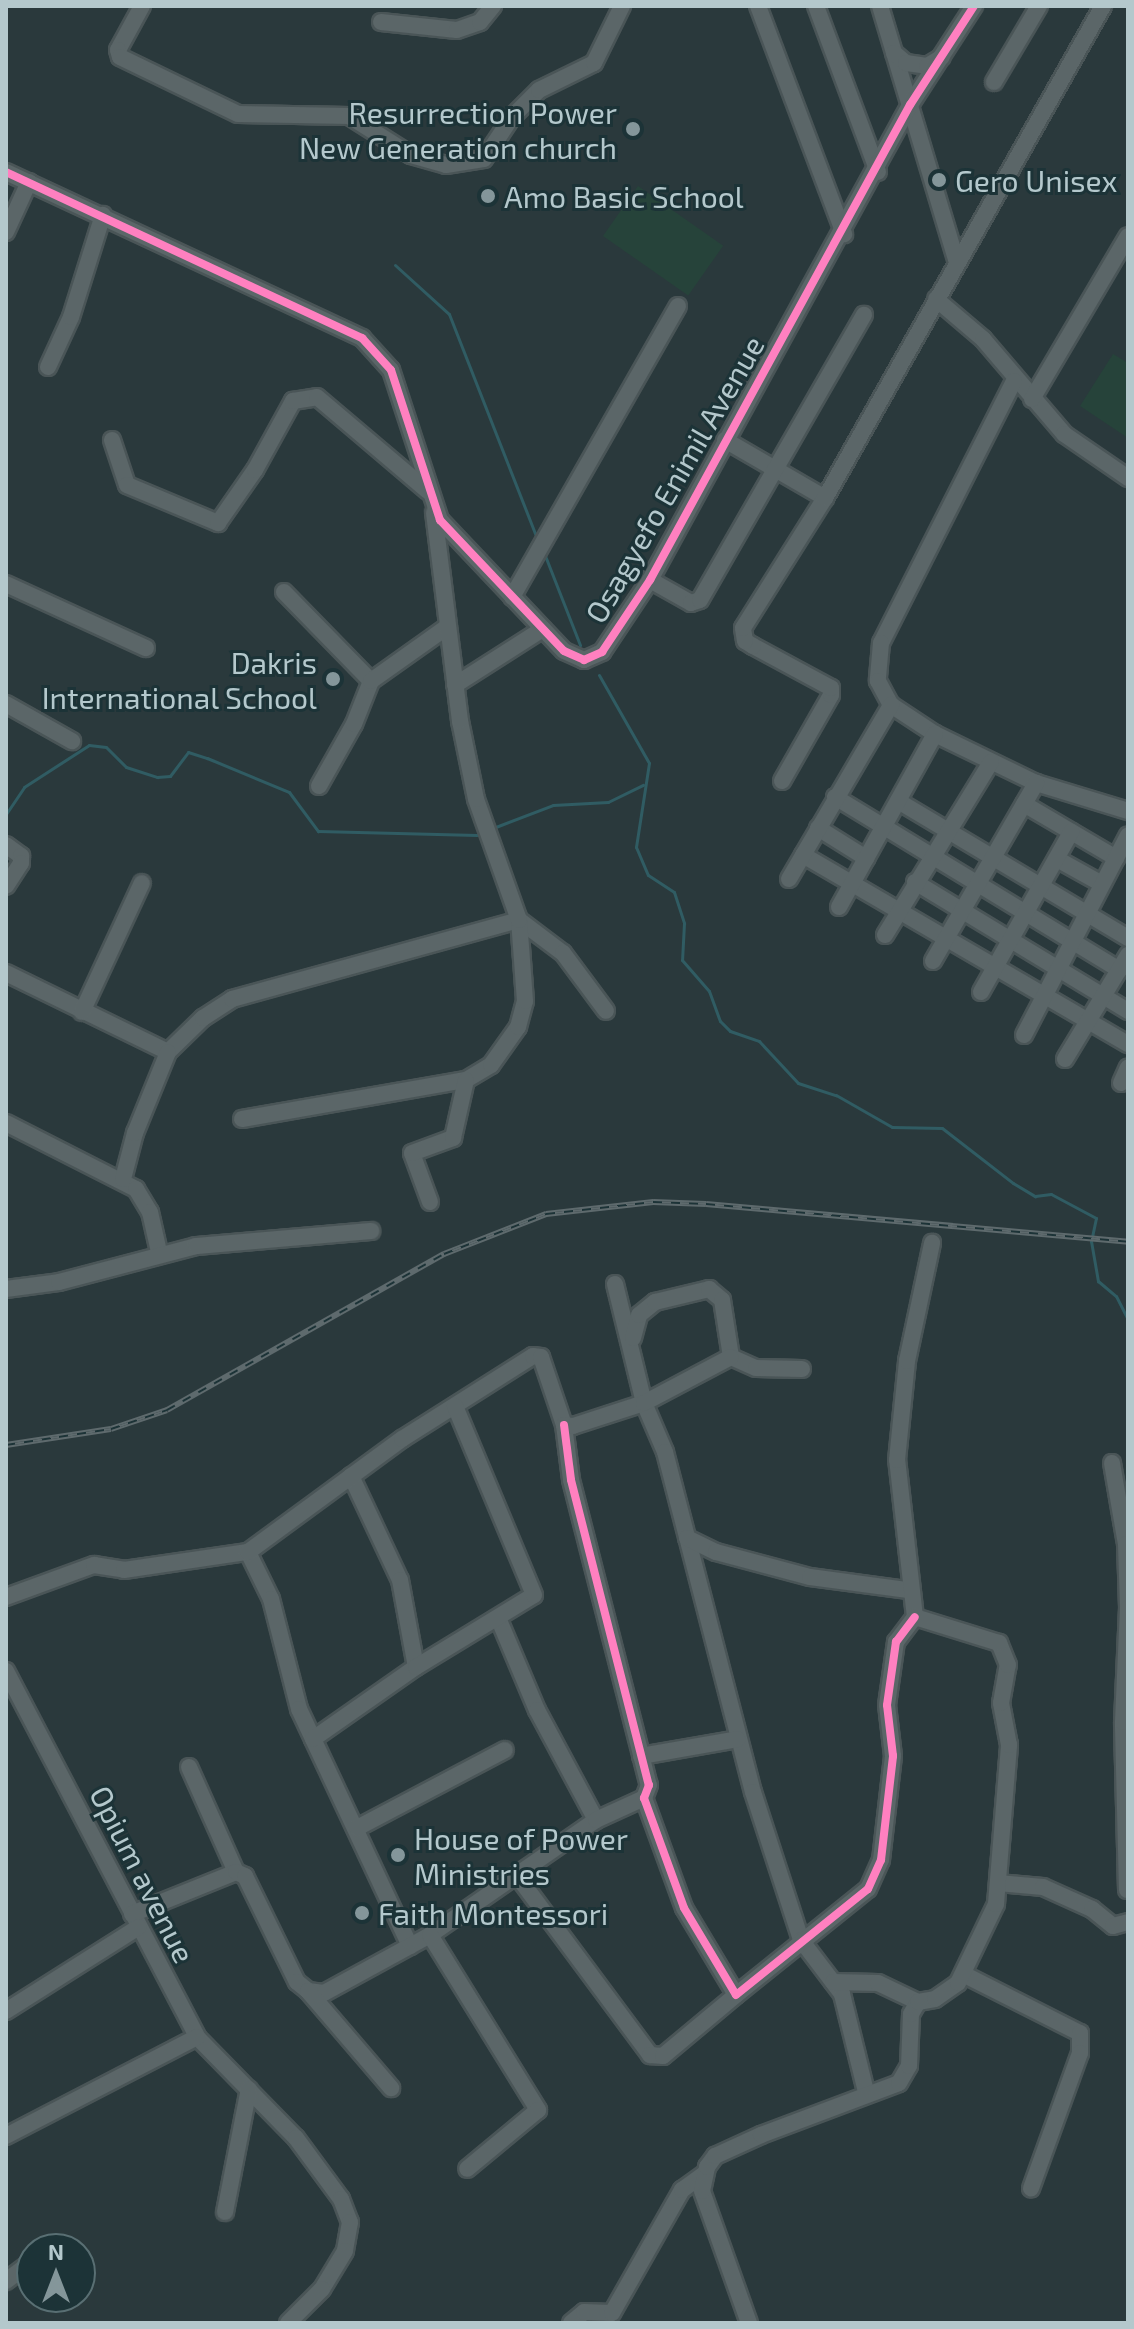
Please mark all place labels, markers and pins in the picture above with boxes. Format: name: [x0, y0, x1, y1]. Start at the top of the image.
place label: Resurrection Power New Generation church: [298, 94, 617, 164]
marker: Resurrection Power New Generation church: [624, 120, 642, 138]
place label: Gero Unisex: [955, 162, 1117, 198]
marker: Gero Unisex: [930, 171, 948, 189]
place label: Amo Basic School: [504, 178, 744, 214]
marker: Amo Basic School: [479, 187, 497, 205]
place label: Dakris International School: [41, 644, 317, 714]
marker: Dakris International School: [324, 670, 342, 688]
place label: House of Power Ministries: [414, 1820, 629, 1890]
marker: House of Power Ministries: [389, 1846, 407, 1864]
place label: Faith Montessori: [378, 1895, 608, 1931]
marker: Faith Montessori: [353, 1904, 371, 1922]

